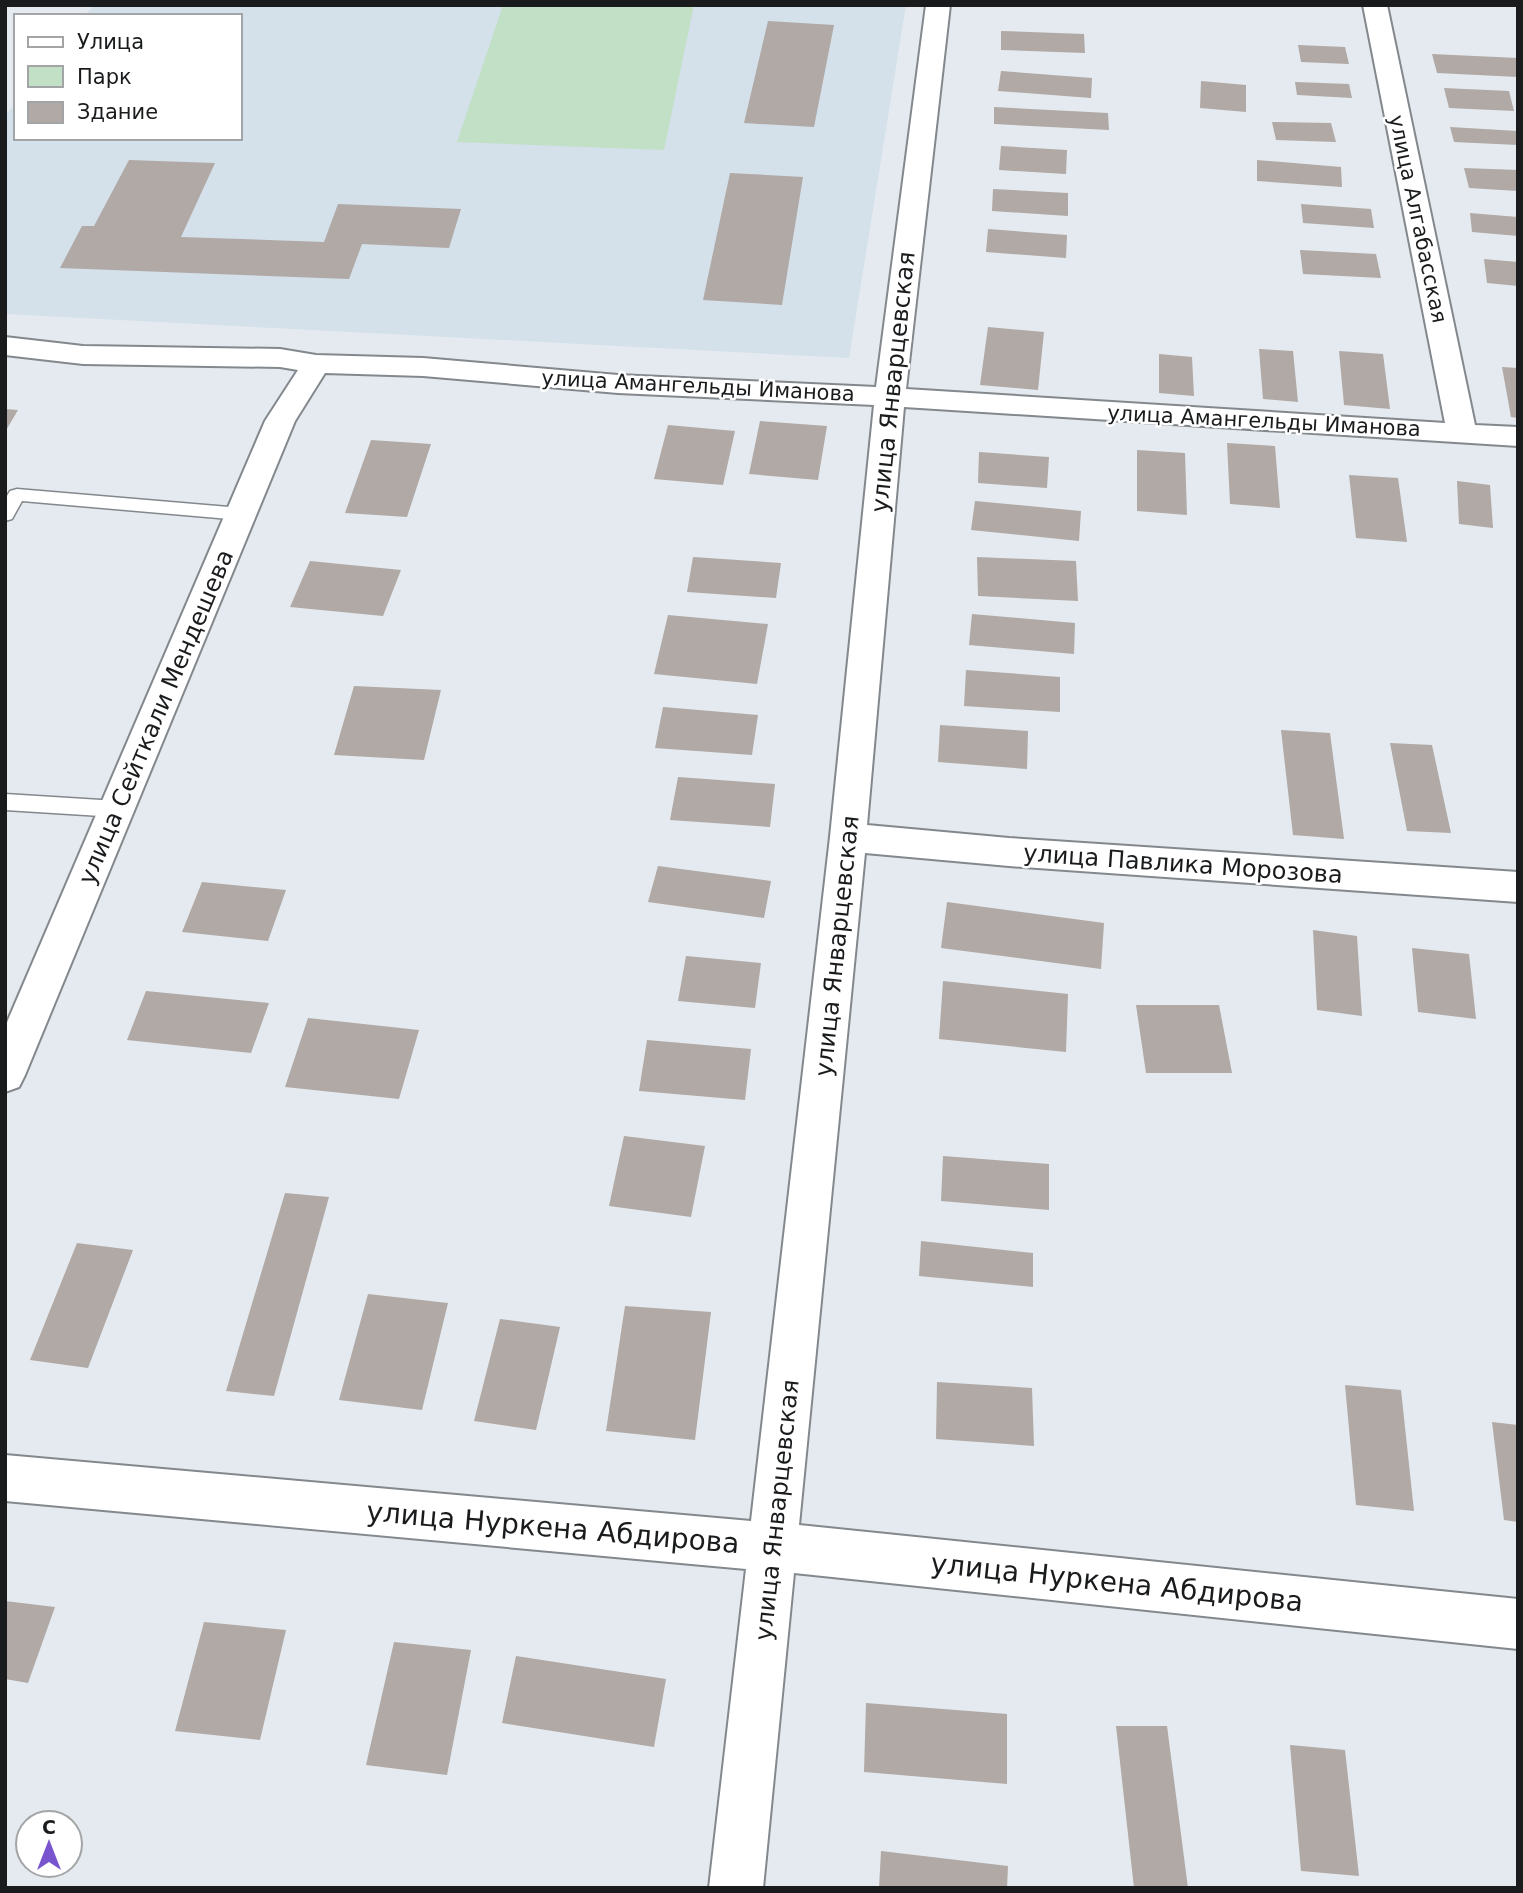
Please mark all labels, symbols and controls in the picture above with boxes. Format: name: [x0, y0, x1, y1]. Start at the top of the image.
legend: [14, 14, 242, 140]
text: Улица: [77, 30, 144, 54]
text: Парк: [77, 65, 132, 89]
text: Здание: [77, 100, 158, 124]
street label: улица Алгабасская: [1384, 113, 1452, 325]
street label: улица Январцевская: [865, 250, 921, 514]
street label: улица Амангельды Иманова: [541, 366, 855, 406]
street label: улица Амангельды Иманова: [1107, 401, 1421, 441]
street label: улица Сейткали Мендешева: [73, 545, 239, 889]
street label: улица Январцевская: [809, 814, 865, 1078]
street label: улица Павлика Морозова: [1022, 839, 1344, 889]
street label: улица Январцевская: [749, 1378, 805, 1642]
street label: улица Нуркена Абдирова: [365, 1495, 741, 1560]
street label: улица Нуркена Абдирова: [929, 1547, 1305, 1618]
north arrow: [14, 1809, 84, 1879]
text: С: [42, 1816, 56, 1838]

